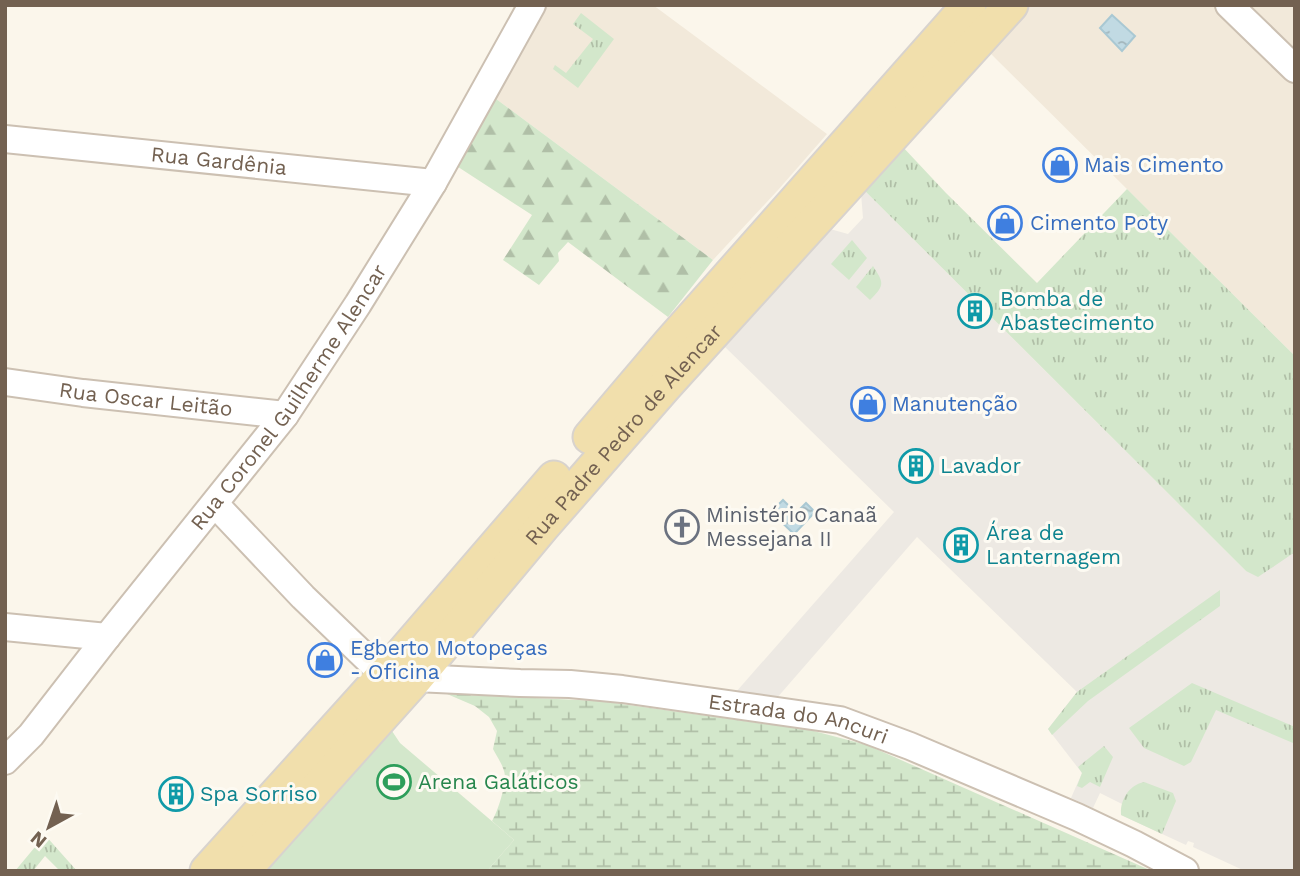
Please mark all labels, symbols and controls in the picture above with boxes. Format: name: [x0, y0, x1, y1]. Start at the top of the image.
street label: Rua Gardênia: [150, 141, 288, 180]
shop icon: Mais Cimento: [1041, 146, 1079, 184]
place label: Mais Cimento: [1084, 152, 1224, 177]
shop icon: Cimento Poty: [986, 204, 1024, 242]
place label: Cimento Poty: [1030, 210, 1168, 235]
street label: Rua Coronel Guilherme Alencar: [185, 259, 392, 535]
place label: Bomba de Abastecimento: [1000, 286, 1155, 335]
building icon: Bomba de Abastecimento: [956, 292, 994, 330]
street label: Rua Padre Pedro de Alencar: [519, 318, 727, 550]
street label: Rua Oscar Leitão: [58, 377, 234, 421]
shop icon: Manutenção: [849, 385, 887, 423]
place label: Manutenção: [892, 391, 1018, 416]
building icon: Lavador: [897, 447, 935, 485]
place label: Lavador: [940, 453, 1021, 478]
place label: Ministério Canaã Messejana II: [706, 502, 877, 551]
church icon: Ministério Canaã Messejana II: [663, 508, 701, 546]
place label: Área de Lanternagem: [986, 520, 1121, 569]
building icon: Área de Lanternagem: [942, 526, 980, 564]
place label: Egberto Motopeças - Oficina: [350, 635, 548, 684]
shop icon: Egberto Motopeças - Oficina: [306, 641, 344, 679]
street label: Estrada do Ancuri: [707, 688, 892, 749]
sports icon: Arena Galáticos: [375, 763, 413, 801]
place label: Arena Galáticos: [418, 769, 579, 794]
building icon: Spa Sorriso: [157, 775, 195, 813]
place label: Spa Sorriso: [200, 781, 318, 806]
north arrow: [14, 792, 84, 862]
text: N: [26, 826, 51, 853]

